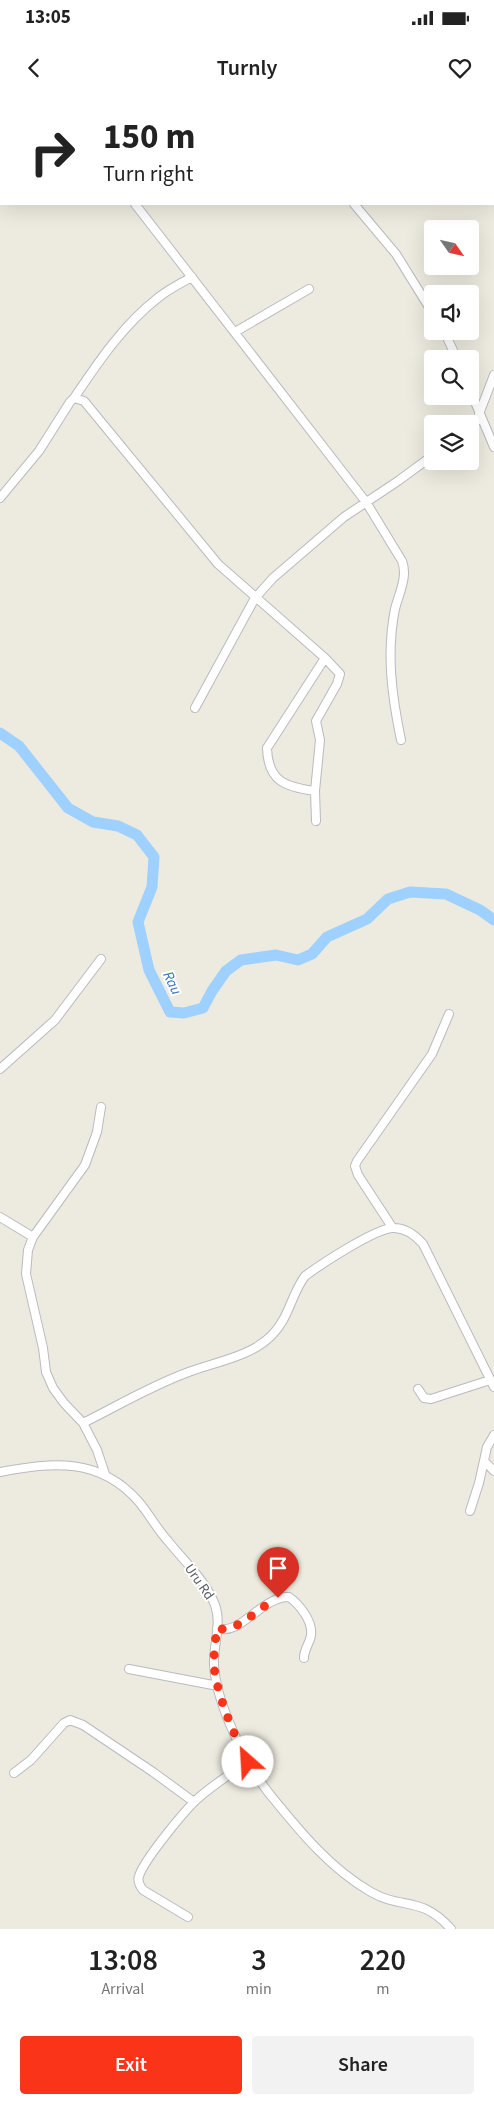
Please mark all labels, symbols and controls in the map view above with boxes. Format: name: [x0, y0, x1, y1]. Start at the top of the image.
text: 13:05: [25, 4, 71, 31]
text: Turnly: [217, 52, 277, 84]
icon: back: [20, 54, 48, 82]
icon: heart: [446, 54, 474, 82]
text: 150 m: [103, 112, 195, 162]
icon: right: [20, 120, 85, 185]
text: Turn right: [103, 158, 193, 190]
north arrow: [424, 220, 479, 275]
map controls: [424, 220, 479, 470]
button: sound: [424, 285, 479, 340]
button: search: [424, 350, 479, 405]
button: layers: [424, 415, 479, 470]
water label: Rau: [157, 968, 187, 999]
pin: [257, 1547, 299, 1598]
icon: arrive: [264, 1554, 292, 1582]
street label: Uru Rd: [179, 1560, 219, 1604]
position arrow: [221, 1735, 273, 1787]
text: 13:08: [88, 1939, 158, 1982]
text: 3: [251, 1939, 267, 1982]
text: 220: [360, 1939, 406, 1982]
text: Arrival: [101, 1978, 144, 2000]
text: min: [246, 1978, 272, 2000]
text: m: [376, 1978, 390, 2000]
button: Exit: [20, 2036, 242, 2094]
button: Share: [252, 2036, 474, 2094]

